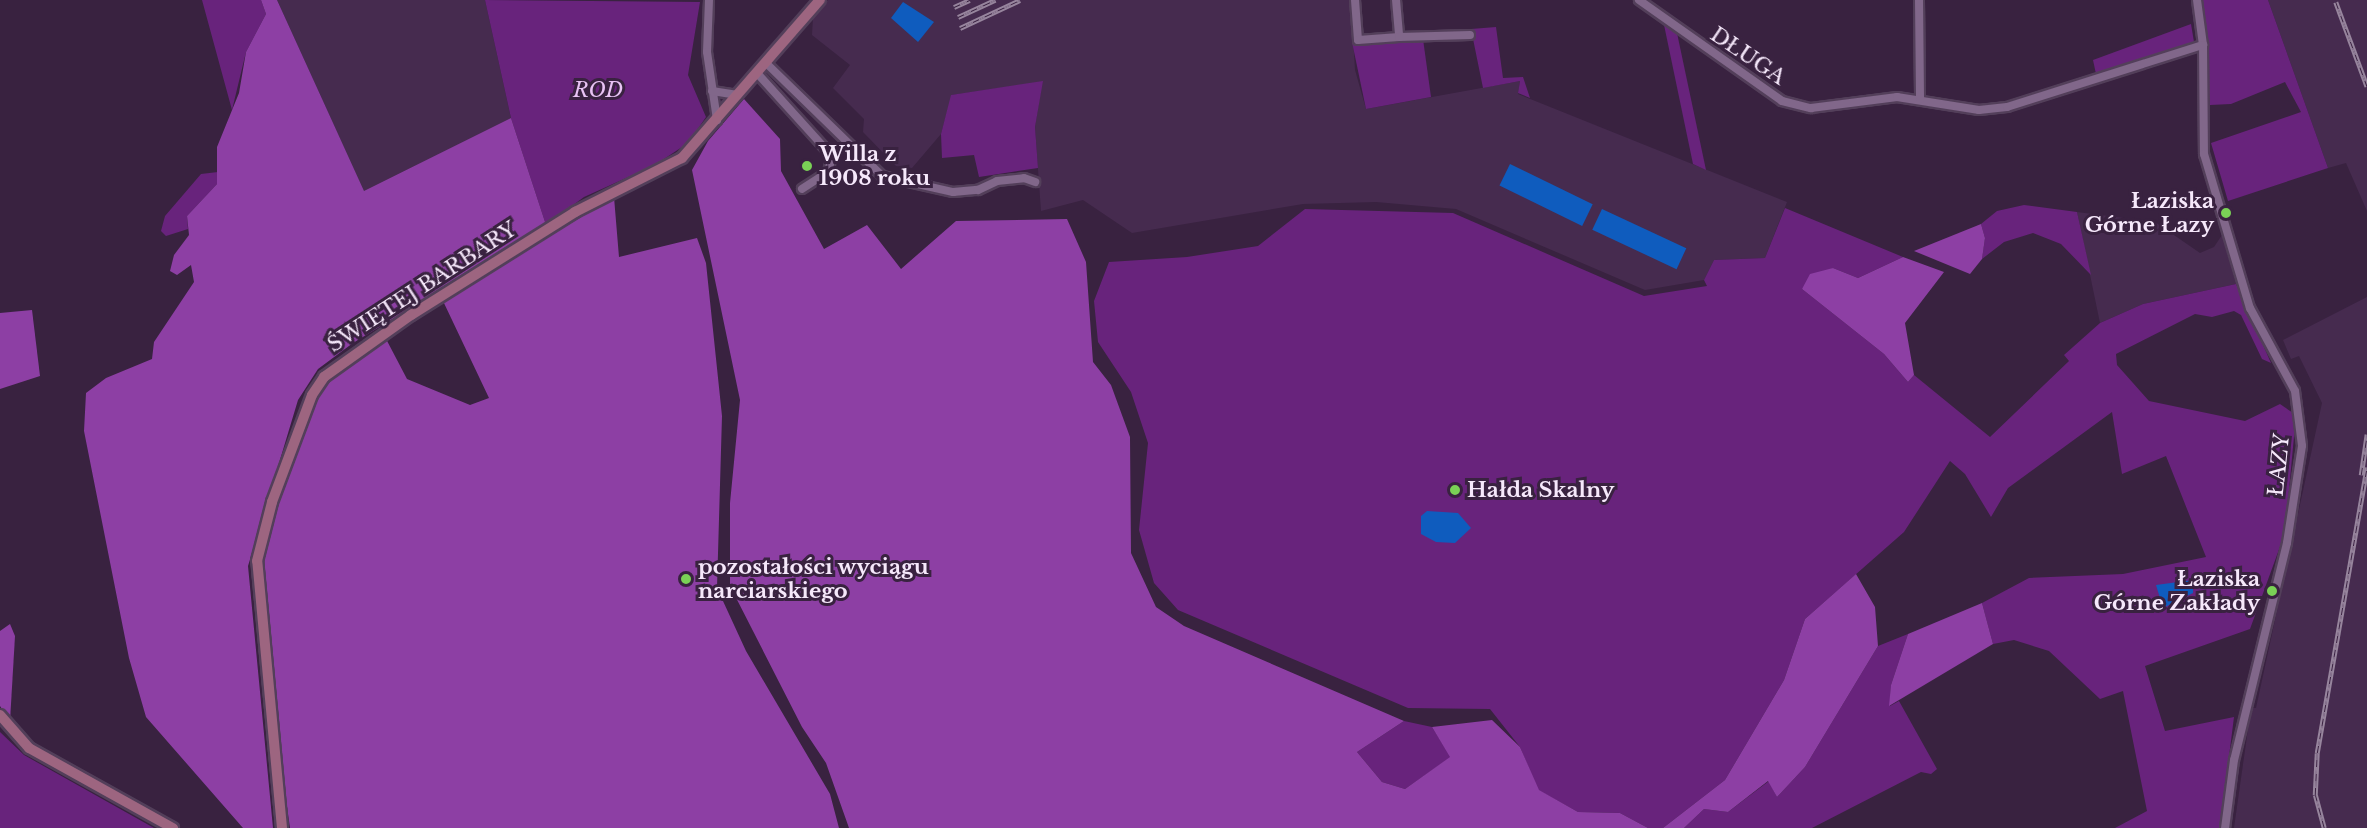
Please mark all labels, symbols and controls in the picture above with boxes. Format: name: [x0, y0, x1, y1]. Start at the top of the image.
street label: DŁUGA: [1706, 22, 1790, 90]
park label: ROD: [573, 77, 623, 103]
place label: Willa z 1908 roku: [819, 141, 930, 191]
marker: Willa z 1908 roku: [800, 159, 814, 173]
place label: Łaziska Górne Łazy: [2085, 188, 2214, 238]
marker: Łaziska Górne Łazy: [2219, 206, 2233, 220]
street label: ŚWIĘTEJ BARBARY: [323, 216, 521, 358]
street label: ŁAZY: [2263, 432, 2295, 498]
place label: Hałda Skalny: [1467, 477, 1614, 503]
marker: Hałda Skalny: [1448, 483, 1462, 497]
place label: pozostałości wyciągu narciarskiego: [698, 554, 929, 604]
place label: Łaziska Górne Zakłady: [2094, 566, 2260, 616]
marker: pozostałości wyciągu narciarskiego: [679, 572, 693, 586]
marker: Łaziska Górne Zakłady: [2265, 584, 2279, 598]

